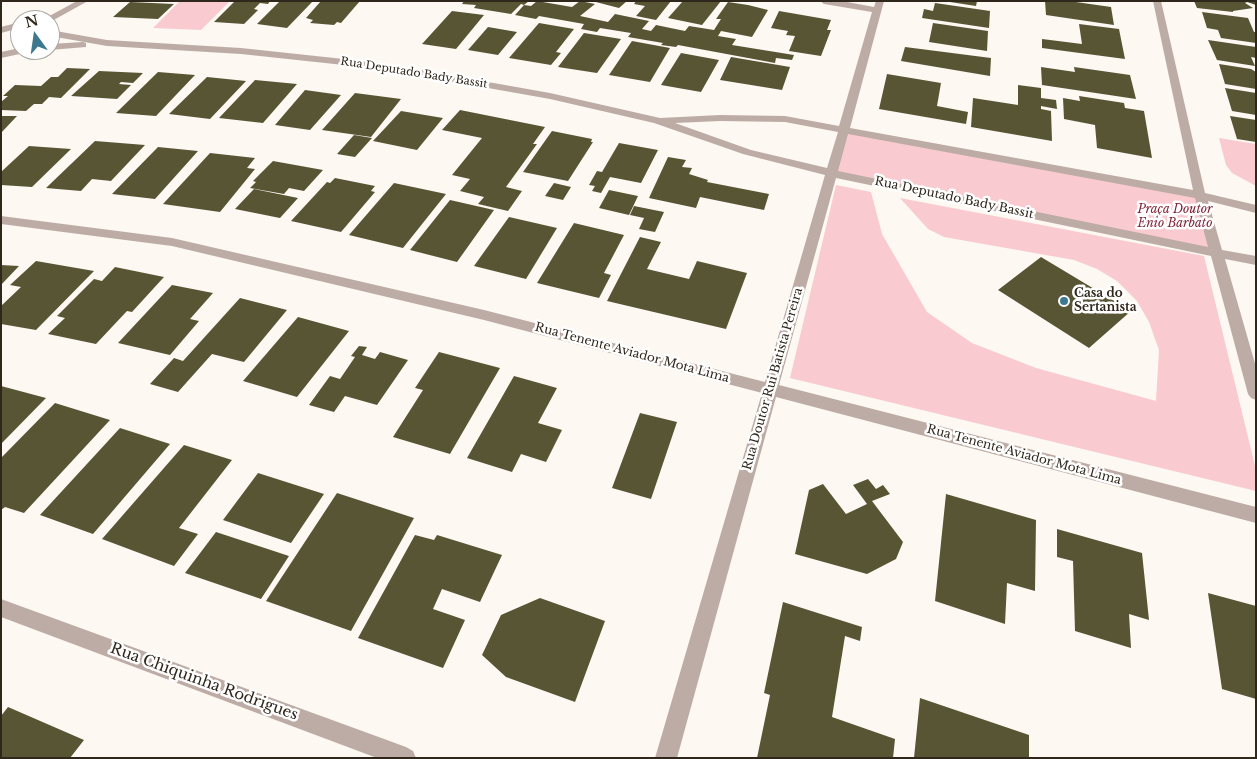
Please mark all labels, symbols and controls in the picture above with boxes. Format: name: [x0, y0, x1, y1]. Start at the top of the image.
north arrow: [10, 10, 60, 60]
text: N: [23, 11, 40, 32]
street label: Rua Deputado Bady Bassit: [340, 55, 488, 91]
street label: Rua Deputado Bady Bassit: [873, 174, 1035, 222]
park label: Praça Doutor Enio Barbato: [1137, 203, 1213, 231]
street label: Rua Doutor Rui Batista Pereira: [740, 286, 806, 472]
place label: Casa do Sertanista: [1074, 287, 1137, 315]
marker: Casa do Sertanista: [1058, 295, 1070, 307]
street label: Rua Tenente Aviador Mota Lima: [533, 320, 731, 386]
street label: Rua Tenente Aviador Mota Lima: [925, 422, 1123, 488]
street label: Rua Chiquinha Rodrigues: [108, 640, 300, 724]

